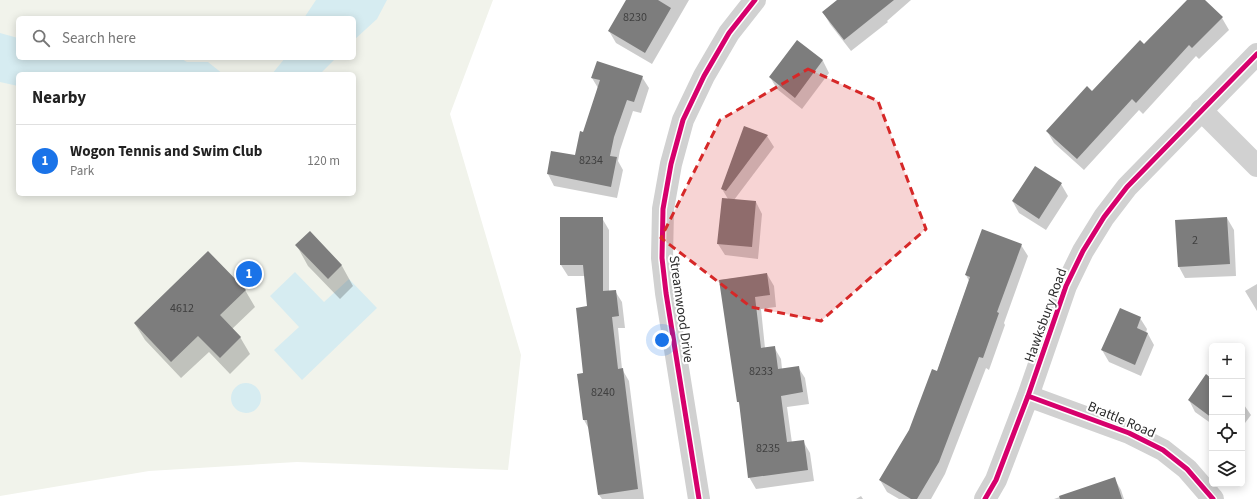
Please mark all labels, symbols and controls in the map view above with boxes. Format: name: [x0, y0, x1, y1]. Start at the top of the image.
house number: 8230: [623, 9, 647, 26]
search box: [16, 16, 356, 60]
icon: search: [30, 27, 52, 49]
text: Search here: [62, 28, 136, 49]
text: Nearby: [32, 86, 86, 110]
text: Wogon Tennis and Swim Club: [70, 141, 262, 162]
text: 1: [42, 152, 48, 170]
text: 120 m: [307, 152, 340, 170]
house number: 8234: [579, 152, 603, 169]
text: Park: [70, 162, 94, 180]
house number: 2: [1192, 232, 1198, 249]
street label: Streamwood Drive: [664, 254, 698, 364]
pin: 1: [236, 259, 262, 289]
street label: Hawksbury Road: [1020, 265, 1072, 365]
house number: 4612: [170, 300, 194, 317]
your location: [652, 330, 672, 350]
map controls: [1209, 343, 1245, 487]
button: +: [1209, 343, 1245, 379]
house number: 8233: [749, 363, 773, 380]
button: −: [1209, 379, 1245, 415]
house number: 8240: [591, 384, 615, 401]
street label: Brattle Road: [1084, 397, 1159, 443]
button: locate: [1209, 415, 1245, 451]
house number: 8235: [756, 440, 780, 457]
button: layers: [1209, 451, 1245, 487]

